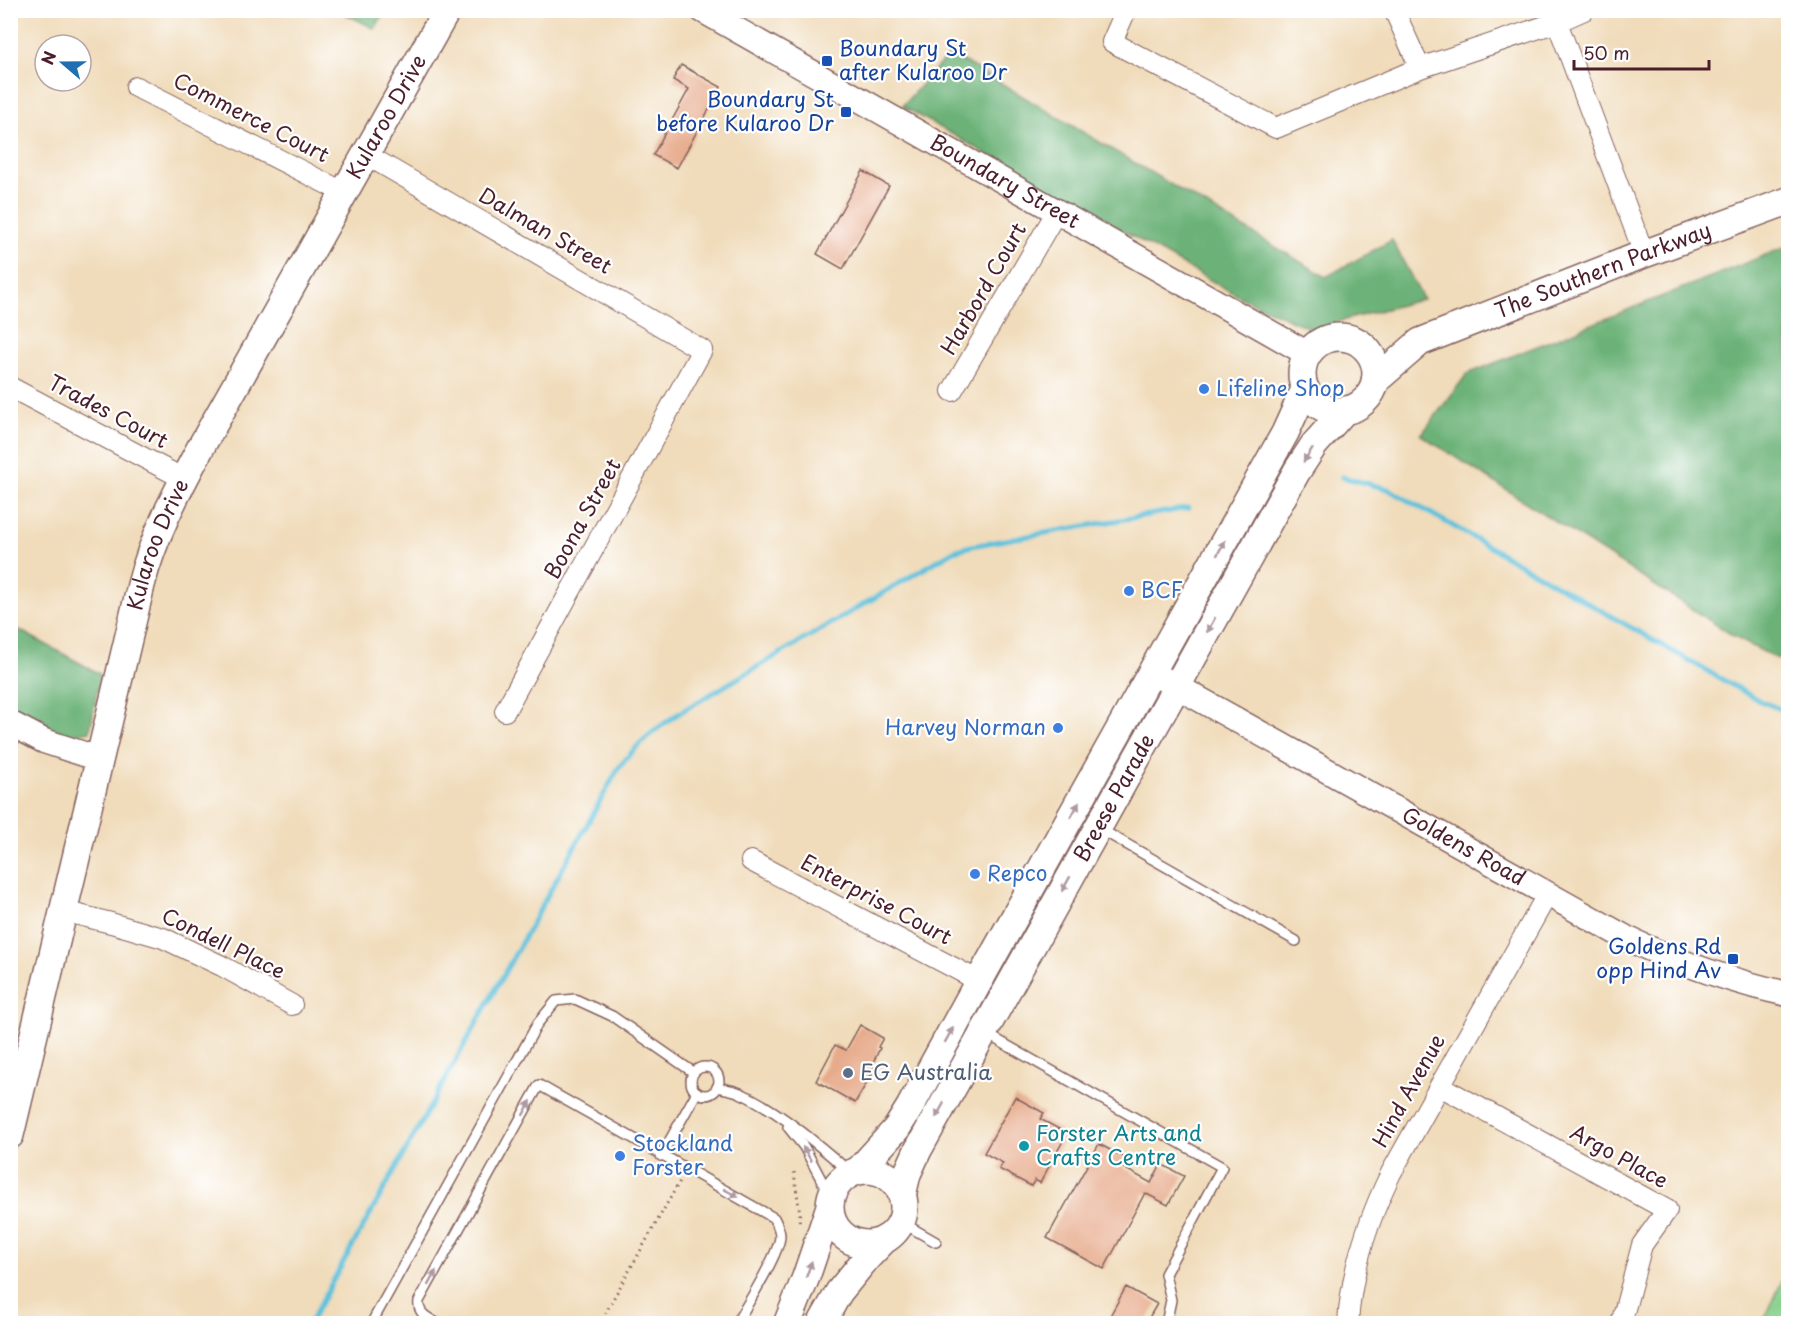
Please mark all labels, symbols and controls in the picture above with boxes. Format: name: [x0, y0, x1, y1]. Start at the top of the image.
place label: Boundary St after Kularoo Dr: [839, 31, 1007, 87]
north arrow: [33, 33, 93, 93]
scale bar: [1574, 33, 1709, 71]
text: 50 m: [1583, 39, 1630, 66]
text: N: [35, 47, 61, 68]
street label: Kularoo Drive: [337, 48, 433, 184]
marker: Boundary St after Kularoo Dr: [820, 54, 834, 68]
street label: Commerce Court: [168, 63, 335, 169]
place label: Boundary St before Kularoo Dr: [656, 82, 834, 138]
marker: Boundary St before Kularoo Dr: [839, 105, 853, 119]
street label: Boundary Street: [925, 125, 1087, 235]
street label: Dalman Street: [473, 178, 619, 280]
street label: The Southern Parkway: [1489, 213, 1715, 325]
street label: Harbord Court: [931, 216, 1033, 360]
street label: Trades Court: [43, 365, 175, 455]
place label: Lifeline Shop: [1216, 371, 1344, 403]
marker: Lifeline Shop: [1197, 382, 1211, 396]
one-way arrow: [1302, 447, 1313, 463]
street label: Boona Street: [535, 452, 628, 584]
street label: Kularoo Drive: [118, 472, 196, 613]
one-way arrow: [1216, 539, 1226, 556]
place label: BCF: [1141, 573, 1183, 605]
marker: BCF: [1122, 584, 1136, 598]
one-way arrow: [1206, 617, 1217, 633]
place label: Harvey Norman: [885, 710, 1046, 742]
marker: Harvey Norman: [1051, 721, 1065, 735]
street label: Breese Parade: [1064, 727, 1161, 867]
street label: Goldens Road: [1397, 798, 1532, 893]
one-way arrow: [1069, 801, 1079, 818]
street label: Enterprise Court: [796, 845, 958, 952]
place label: Repco: [987, 856, 1047, 888]
marker: Repco: [968, 867, 982, 881]
one-way arrow: [1060, 876, 1071, 892]
street label: Condell Place: [157, 898, 291, 986]
place label: Goldens Rd opp Hind Av: [1596, 929, 1721, 985]
marker: Goldens Rd opp Hind Av: [1726, 952, 1740, 966]
one-way arrow: [944, 1026, 954, 1043]
street label: Hind Avenue: [1363, 1027, 1452, 1153]
place label: EG Australia: [860, 1055, 992, 1087]
marker: EG Australia: [841, 1066, 855, 1080]
one-way arrow: [522, 1099, 532, 1116]
one-way arrow: [935, 1102, 945, 1119]
street label: Argo Place: [1565, 1115, 1675, 1195]
place label: Forster Arts and Crafts Centre: [1036, 1116, 1202, 1172]
place label: Stockland Forster: [632, 1126, 733, 1182]
marker: Forster Arts and Crafts Centre: [1017, 1139, 1031, 1153]
one-way arrow: [802, 1146, 813, 1162]
marker: Stockland Forster: [613, 1149, 627, 1163]
one-way arrow: [723, 1188, 740, 1198]
one-way arrow: [804, 1260, 814, 1278]
one-way arrow: [427, 1270, 437, 1287]

